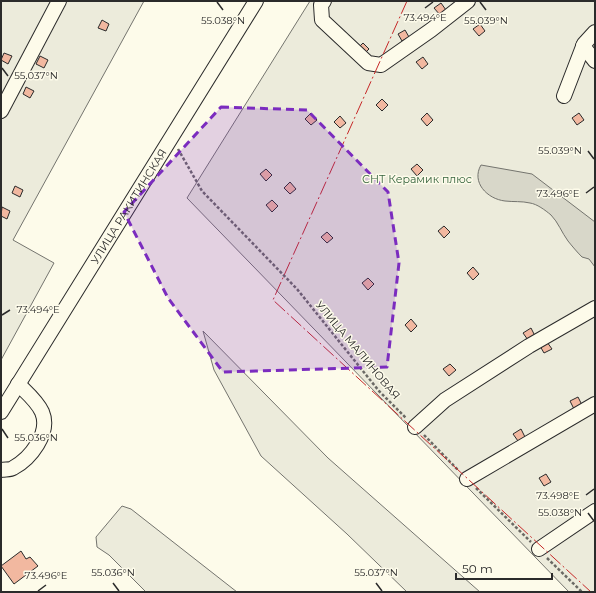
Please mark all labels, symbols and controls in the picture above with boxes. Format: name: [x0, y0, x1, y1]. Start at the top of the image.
text: 73.494°E: [403, 11, 447, 24]
text: 55.038°N: [201, 14, 245, 27]
text: 55.039°N: [464, 14, 508, 27]
text: 55.037°N: [14, 69, 58, 82]
text: 55.039°N: [538, 144, 582, 157]
street label: УЛИЦА РАКИТИНСКАЯ: [88, 146, 170, 267]
park label: СНТ Керамик плюс: [362, 172, 472, 186]
text: 73.496°E: [537, 187, 580, 200]
street label: УЛИЦА МАЛИНОВАЯ: [313, 298, 403, 402]
text: 73.494°E: [16, 303, 60, 316]
text: 55.036°N: [14, 431, 58, 444]
text: 73.498°E: [536, 489, 580, 502]
text: 55.038°N: [538, 506, 582, 519]
scale bar: [456, 555, 552, 581]
text: 50 m: [462, 561, 493, 576]
text: 55.036°N: [91, 566, 135, 579]
text: 55.037°N: [354, 566, 398, 579]
text: 73.496°E: [25, 569, 68, 582]

